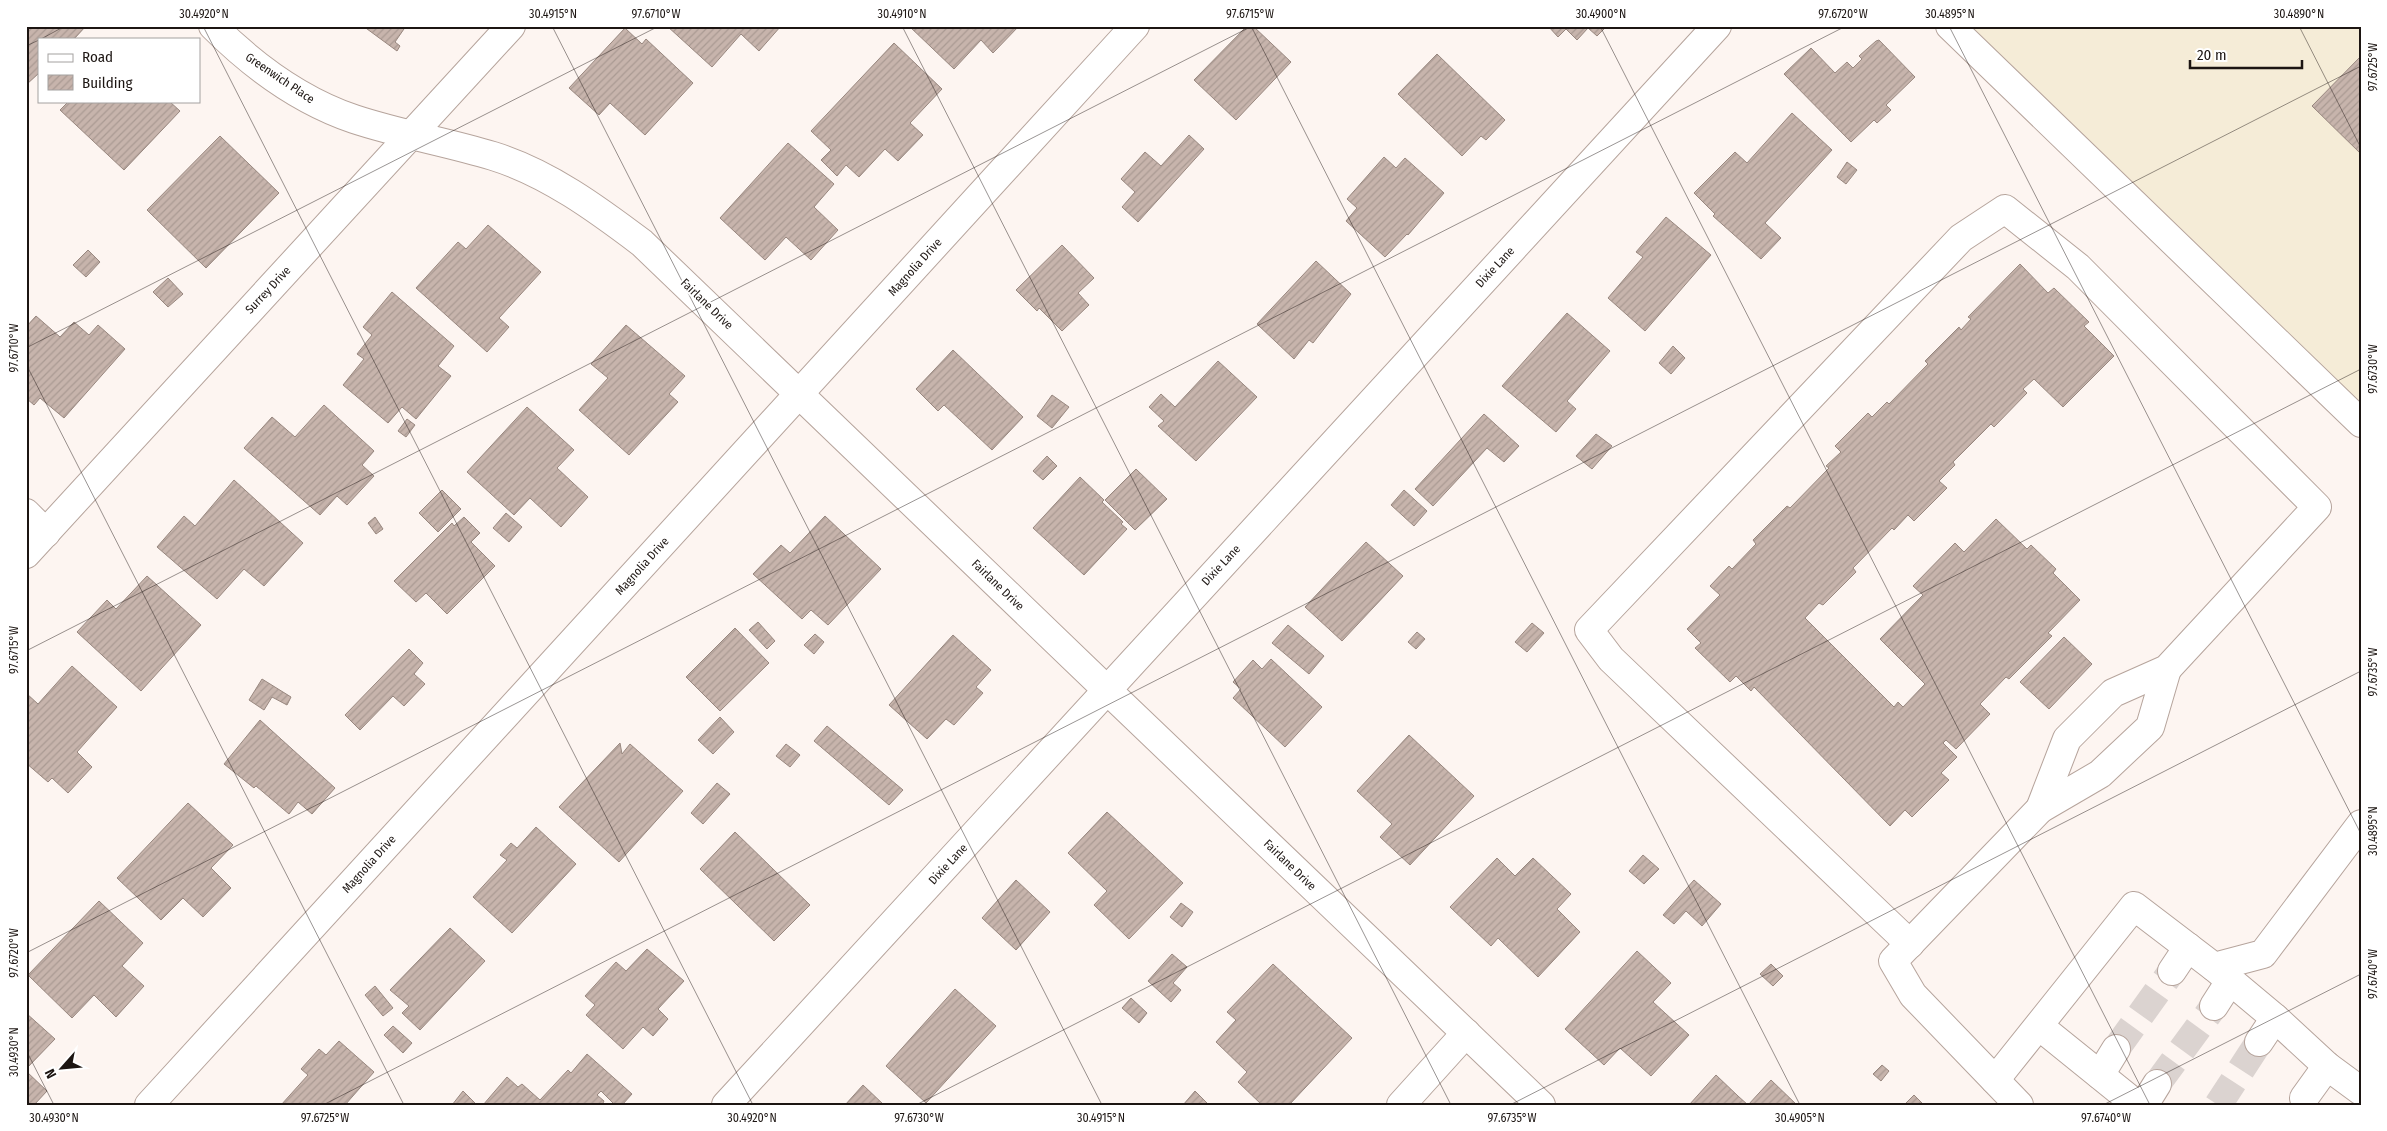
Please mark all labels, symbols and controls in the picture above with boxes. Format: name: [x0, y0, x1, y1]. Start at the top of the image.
text: 30.4920°N: [179, 7, 229, 21]
text: 30.4915°N: [529, 7, 577, 21]
text: 97.6710°W: [632, 7, 680, 21]
text: 30.4910°N: [878, 7, 926, 21]
text: 97.6715°W: [1226, 7, 1274, 21]
text: 30.4900°N: [1576, 7, 1626, 21]
text: 97.6720°W: [1818, 7, 1868, 21]
text: 30.4895°N: [1925, 7, 1975, 21]
text: 30.4890°N: [2274, 7, 2324, 21]
legend: [38, 38, 200, 102]
scale bar: [2190, 38, 2302, 70]
text: 97.6725°W: [2366, 43, 2380, 91]
text: 20 m: [2197, 46, 2227, 64]
text: Road: [82, 48, 113, 66]
street label: Greenwich Place: [243, 50, 317, 106]
text: Building: [82, 74, 133, 92]
street label: Magnolia Drive: [885, 235, 945, 299]
street label: Dixie Lane: [1473, 244, 1517, 290]
street label: Surrey Drive: [243, 263, 294, 317]
street label: Fairlane Drive: [678, 276, 736, 332]
text: 97.6710°W: [7, 324, 21, 372]
text: 97.6730°W: [2366, 344, 2380, 394]
street label: Magnolia Drive: [612, 534, 672, 598]
street label: Dixie Lane: [1199, 542, 1243, 588]
street label: Fairlane Drive: [969, 557, 1027, 613]
text: 97.6715°W: [7, 626, 21, 674]
text: 97.6735°W: [2366, 648, 2380, 696]
text: 30.4895°N: [2366, 806, 2380, 856]
street label: Magnolia Drive: [339, 832, 399, 896]
street label: Fairlane Drive: [1261, 837, 1319, 893]
street label: Dixie Lane: [926, 841, 970, 887]
text: 97.6720°W: [7, 928, 21, 978]
text: 97.6740°W: [2366, 949, 2380, 999]
text: 30.4930°N: [7, 1027, 21, 1077]
north arrow: [38, 1044, 88, 1094]
text: N: [41, 1066, 60, 1081]
text: 30.4930°N: [29, 1111, 79, 1125]
text: 97.6725°W: [301, 1111, 349, 1125]
text: 30.4920°N: [727, 1111, 777, 1125]
text: 97.6730°W: [894, 1111, 944, 1125]
text: 30.4915°N: [1077, 1111, 1125, 1125]
text: 97.6735°W: [1488, 1111, 1536, 1125]
text: 30.4905°N: [1775, 1111, 1825, 1125]
text: 97.6740°W: [2081, 1111, 2131, 1125]

